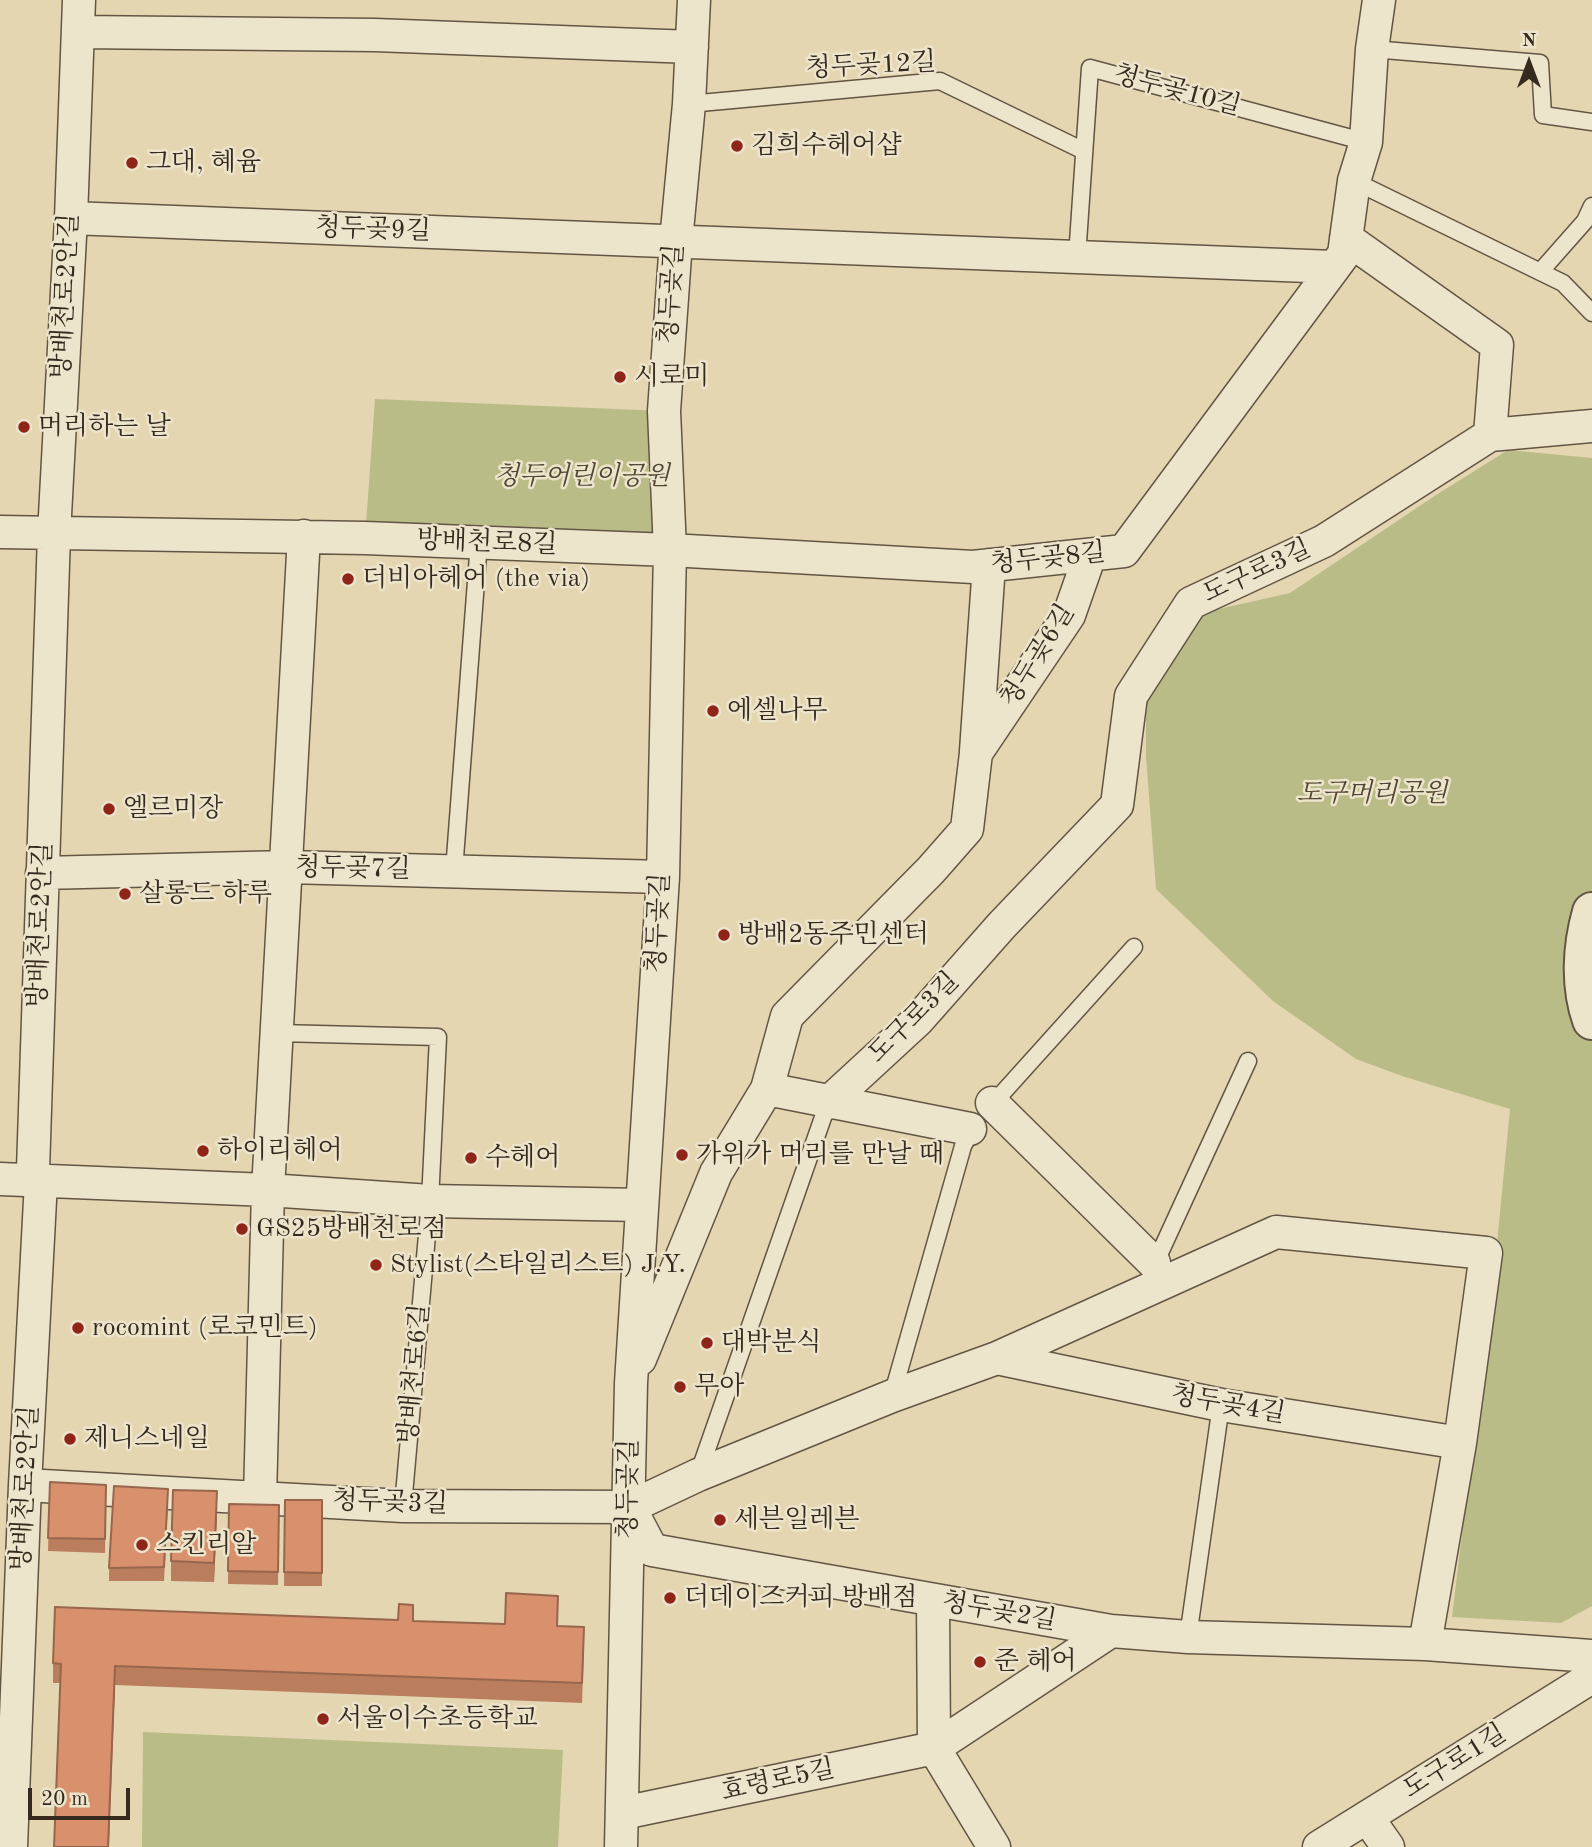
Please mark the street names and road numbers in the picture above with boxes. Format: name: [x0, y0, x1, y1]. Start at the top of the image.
street label: 청두곶12길: [805, 47, 937, 85]
street label: 청두곶10길: [1110, 59, 1244, 123]
street label: 방배천로2안길: [46, 212, 86, 380]
street label: 청두곶9길: [315, 212, 431, 248]
street label: 청두곶길: [653, 243, 691, 345]
street label: 방배천로8길: [416, 525, 558, 561]
street label: 도구로3길: [1198, 533, 1316, 611]
street label: 청두곶8길: [989, 537, 1107, 581]
street label: 청두곶6길: [994, 599, 1082, 713]
street label: 방배천로2안길: [23, 842, 59, 1008]
street label: 청두곶7길: [295, 852, 411, 886]
street label: 청두곶길: [641, 872, 677, 974]
street label: 도구로3길: [862, 966, 966, 1070]
street label: 방배천로6길: [393, 1303, 437, 1445]
street label: 청두곶4길: [1168, 1380, 1288, 1430]
street label: 방배천로2안길: [6, 1404, 46, 1572]
street label: 청두곶길: [613, 1439, 645, 1539]
street label: 청두곶3길: [332, 1485, 448, 1521]
street label: 청두곶2길: [939, 1587, 1059, 1637]
street label: 도구로1길: [1398, 1718, 1512, 1806]
street label: 효령로5길: [718, 1754, 838, 1808]

